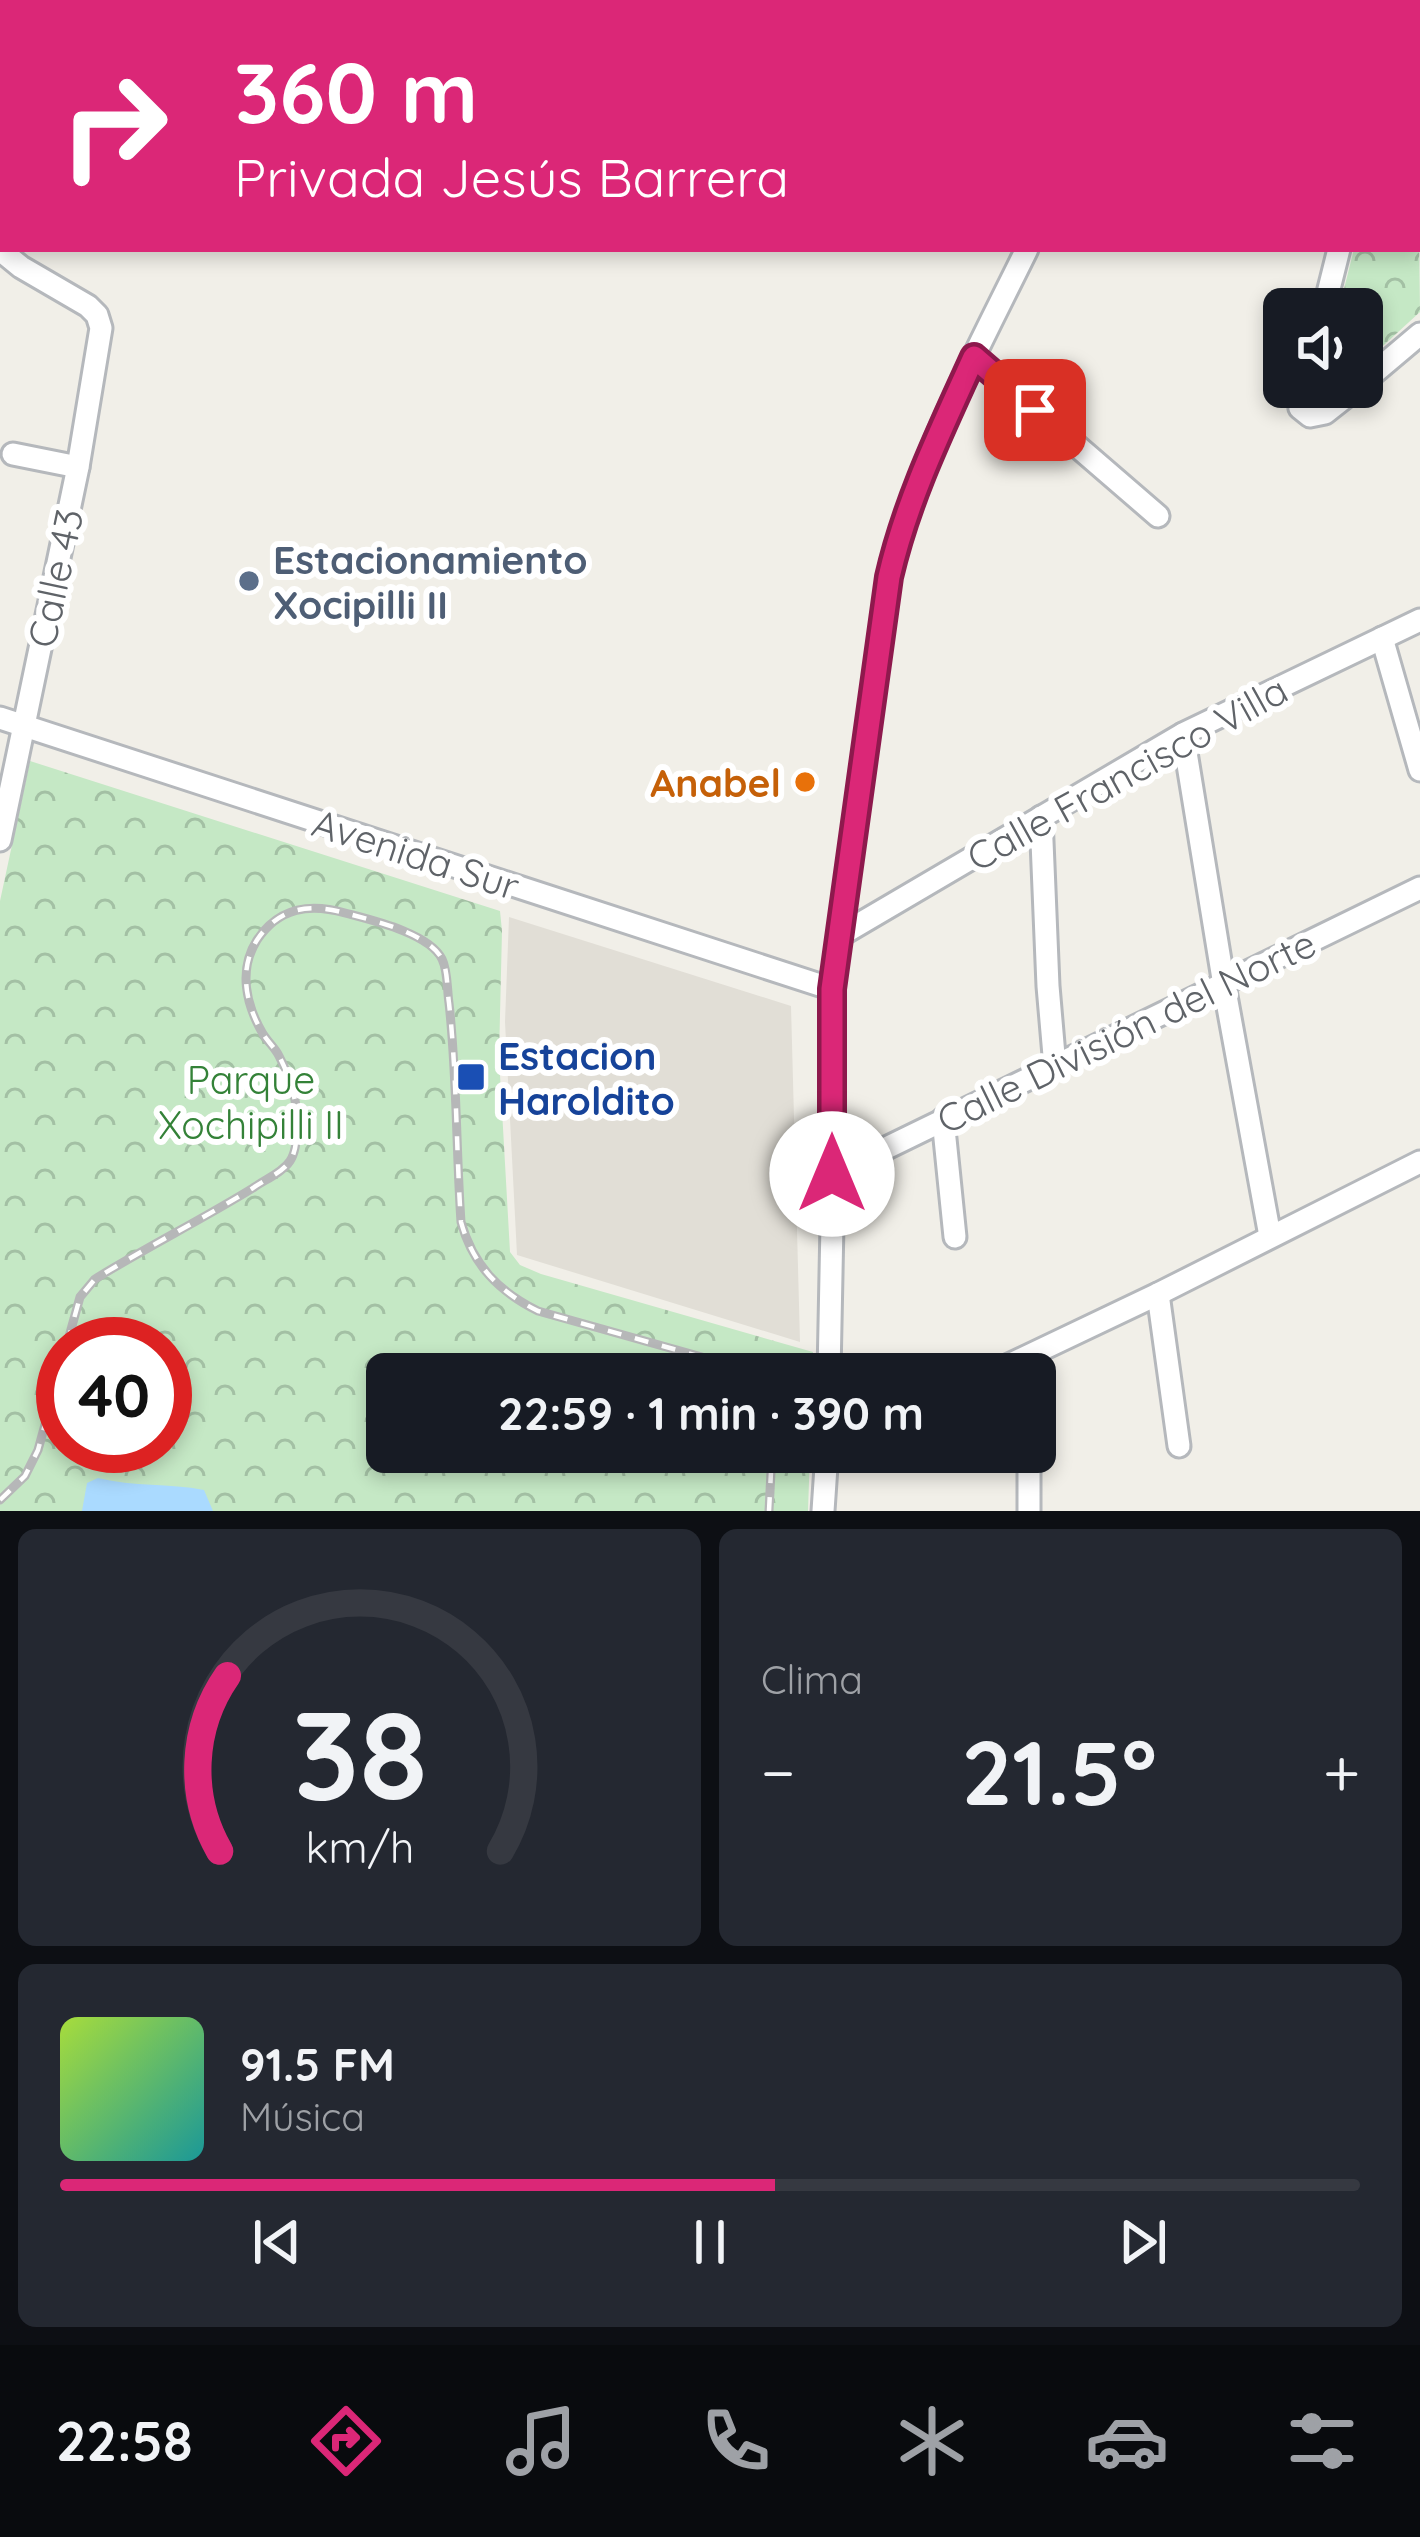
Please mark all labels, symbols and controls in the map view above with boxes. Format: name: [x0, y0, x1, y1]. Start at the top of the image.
text: 360 m: [234, 39, 478, 144]
icon: right: [36, 48, 192, 204]
text: Privada Jesús Barrera: [234, 143, 789, 211]
map controls: [1263, 288, 1383, 408]
button: sound: [1263, 288, 1383, 408]
pin: [984, 359, 1086, 461]
icon: arrive: [1002, 377, 1068, 443]
street label: Calle 43: [16, 504, 94, 652]
place label: Estacionamiento Xocipilli II: [273, 535, 588, 629]
marker: Estacionamiento Xocipilli II: [236, 568, 262, 594]
street label: Calle Francisco Villa: [958, 665, 1296, 881]
place label: Anabel: [650, 758, 781, 807]
marker: Anabel: [792, 769, 818, 795]
street label: Avenida Sur: [306, 798, 526, 910]
street label: Calle División del Norte: [929, 918, 1323, 1144]
place label: Estacion Haroldito: [498, 1031, 675, 1125]
park label: Parque Xochipilli II: [158, 1055, 344, 1149]
marker: Estacion Haroldito: [455, 1061, 487, 1093]
position arrow: [769, 1111, 895, 1237]
speed limit sign: 40: [36, 1317, 192, 1473]
text: 22:59 · 1 min · 390 m: [498, 1385, 924, 1441]
text: Clima: [761, 1655, 863, 1704]
text: 38: [292, 1675, 427, 1831]
text: 21.5°: [961, 1715, 1157, 1828]
text: −: [761, 1730, 795, 1813]
text: +: [1323, 1730, 1360, 1813]
text: km/h: [305, 1819, 414, 1873]
text: 91.5 FM: [240, 2036, 395, 2092]
text: Música: [240, 2092, 365, 2141]
icon: previous: [244, 2209, 310, 2275]
icon: pause: [677, 2209, 743, 2275]
icon: next: [1110, 2209, 1176, 2275]
icon: directions: [304, 2399, 388, 2483]
icon: music: [499, 2399, 583, 2483]
icon: phone: [694, 2399, 778, 2483]
icon: climate: [890, 2399, 974, 2483]
icon: car: [1085, 2399, 1169, 2483]
icon: filters: [1280, 2399, 1364, 2483]
text: 22:58: [56, 2407, 193, 2475]

